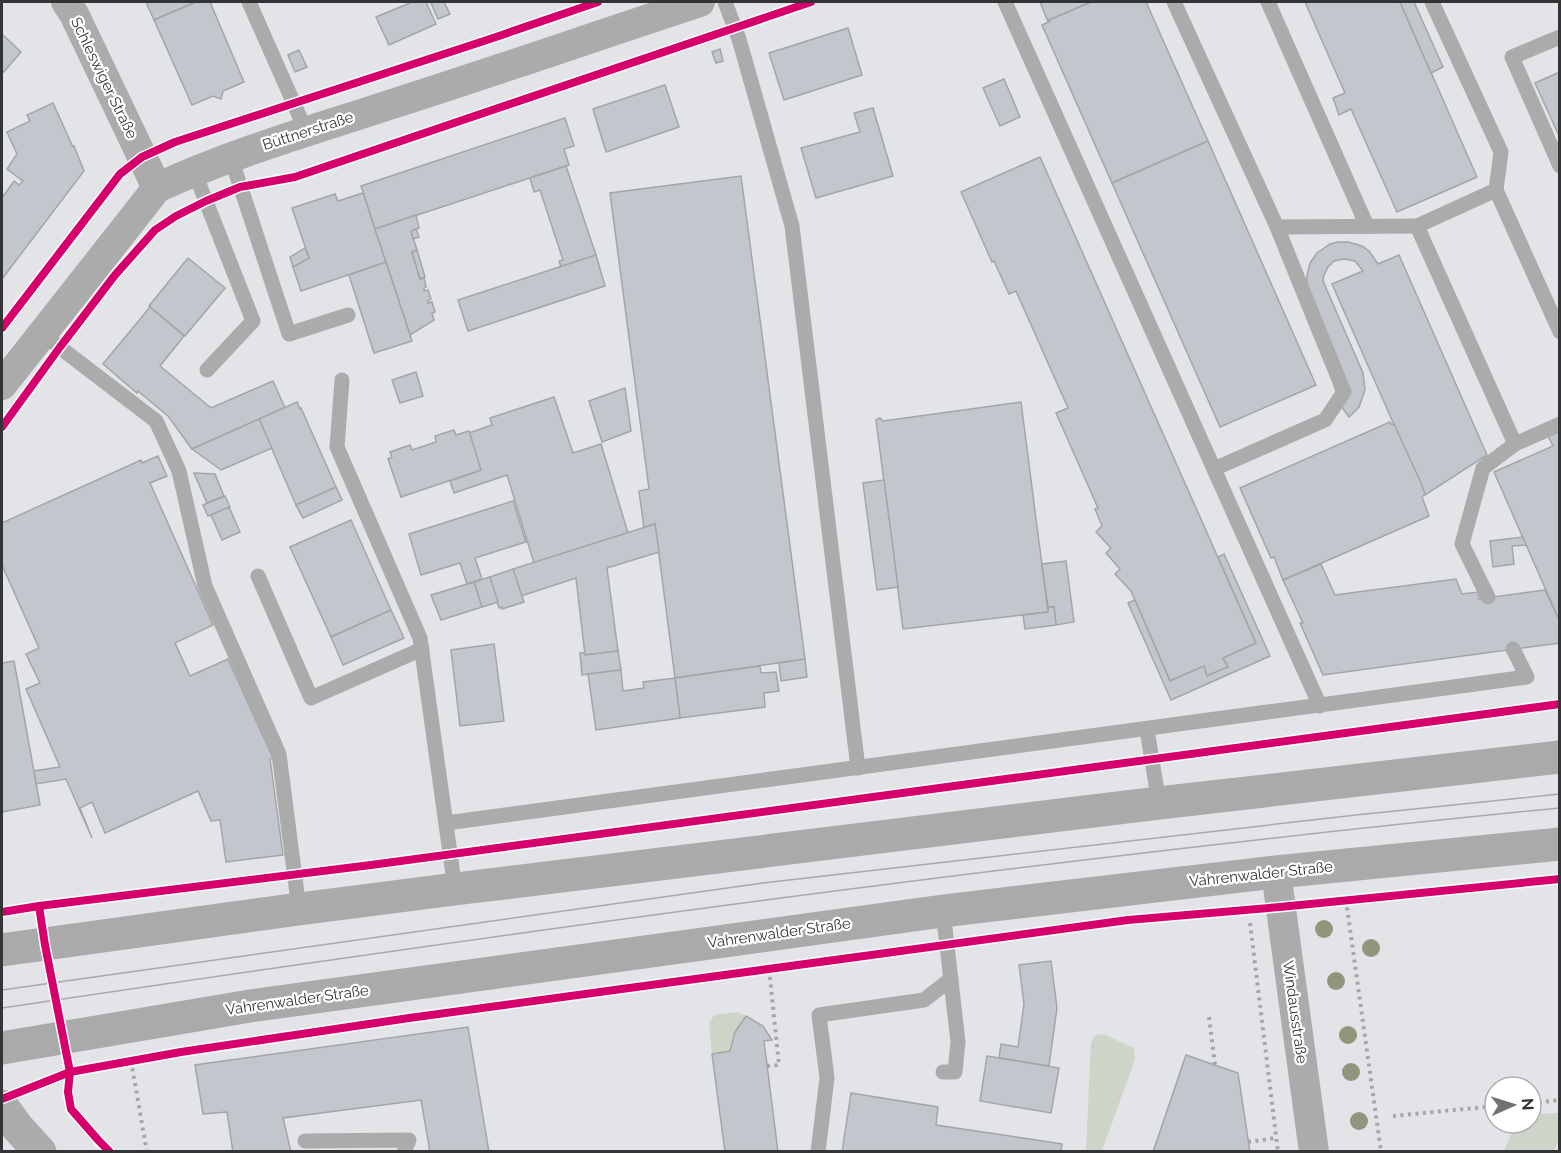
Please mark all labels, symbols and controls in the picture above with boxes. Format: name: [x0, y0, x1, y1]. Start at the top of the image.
street label: Schleswiger Straße: [67, 14, 141, 142]
street label: Büttnerstraße: [260, 108, 356, 154]
street label: Vahrenwalder Straße: [1188, 857, 1334, 890]
street label: Vahrenwalder Straße: [706, 914, 852, 952]
street label: Windausstraße: [1279, 959, 1311, 1065]
street label: Vahrenwalder Straße: [224, 981, 370, 1019]
north arrow: [1483, 1075, 1543, 1135]
text: N: [1518, 1098, 1537, 1111]

